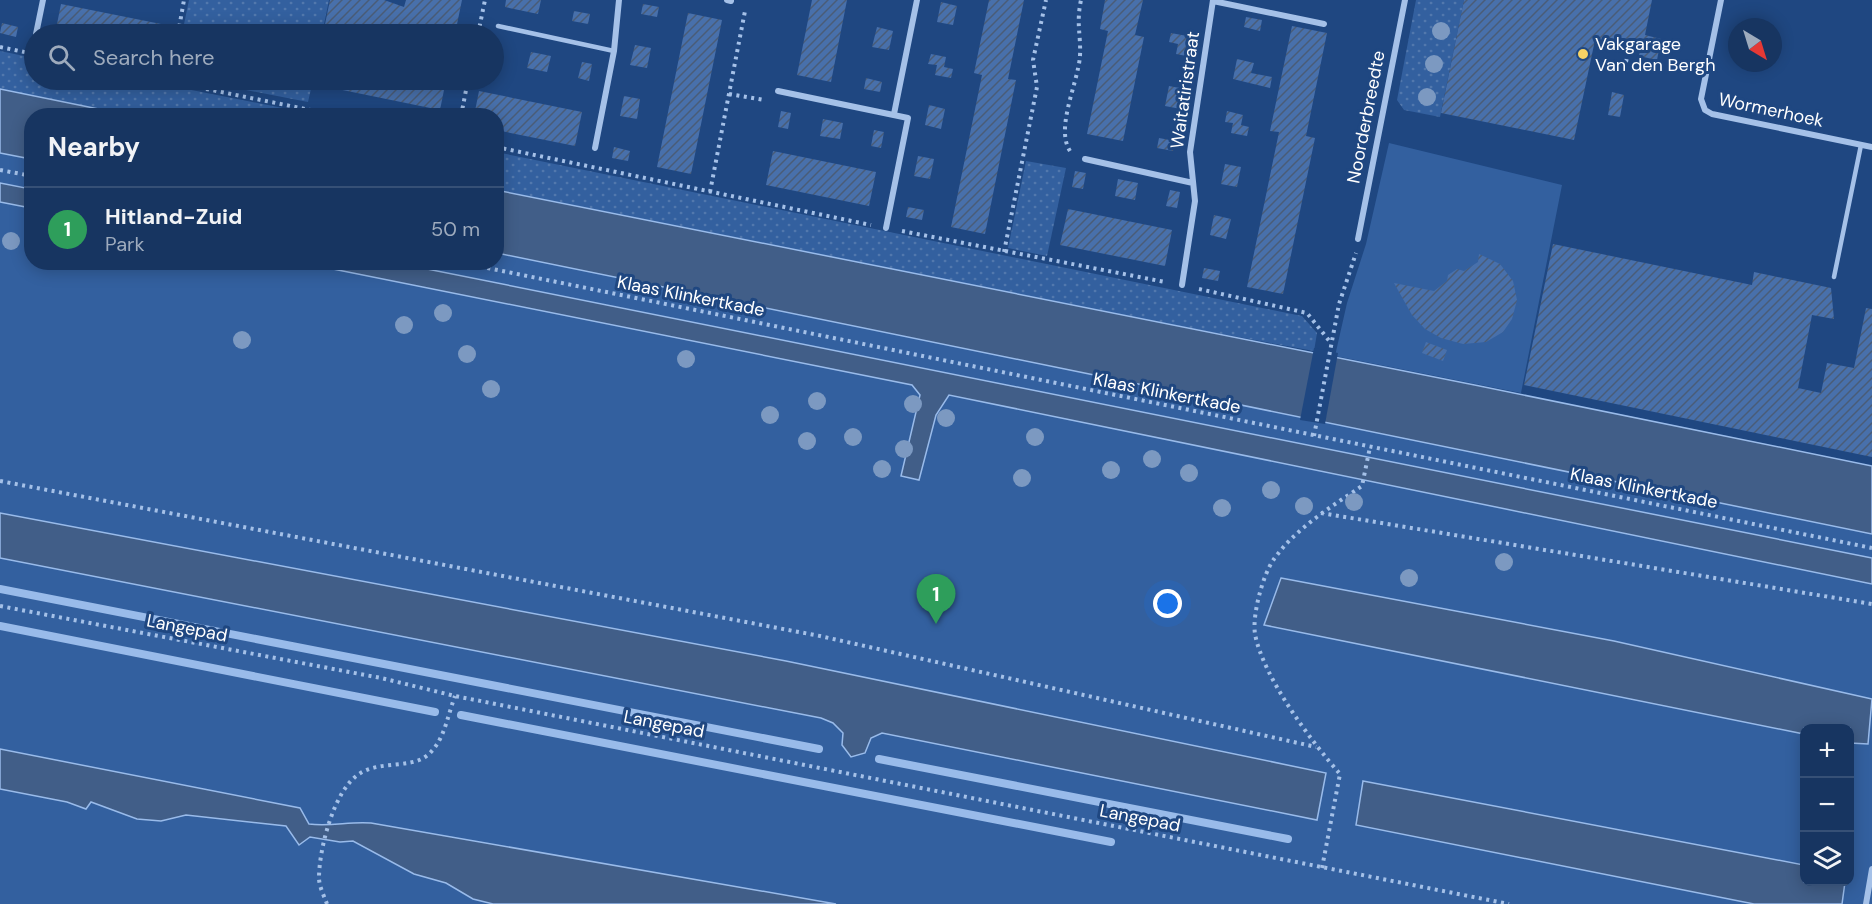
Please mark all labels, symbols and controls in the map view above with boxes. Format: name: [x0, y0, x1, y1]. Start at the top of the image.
north arrow: [1728, 18, 1782, 72]
search box: [24, 24, 504, 90]
street label: Waitatiristraat: [1165, 30, 1205, 150]
place label: Vakgarage Van den Bergh: [1595, 32, 1716, 77]
icon: search: [45, 41, 78, 74]
text: Search here: [93, 43, 214, 72]
marker: Vakgarage Van den Bergh: [1576, 47, 1590, 61]
street label: Noorderbreedte: [1341, 49, 1391, 185]
street label: Wormerhoek: [1716, 87, 1826, 133]
text: Nearby: [48, 130, 140, 164]
text: Hitland-Zuid: [105, 202, 242, 231]
text: 1: [64, 216, 71, 242]
text: 50 m: [431, 216, 480, 242]
text: Park: [105, 231, 145, 257]
street label: Klaas Klinkertkade: [615, 270, 767, 322]
street label: Klaas Klinkertkade: [1091, 367, 1243, 419]
street label: Klaas Klinkertkade: [1568, 462, 1720, 514]
pin: 1: [916, 574, 956, 624]
your location: [1153, 589, 1182, 618]
street label: Langepad: [145, 608, 229, 648]
street label: Langepad: [622, 704, 706, 744]
map controls: [1800, 724, 1854, 886]
button: +: [1800, 724, 1854, 778]
button: −: [1800, 778, 1854, 832]
street label: Langepad: [1098, 798, 1182, 838]
button: layers: [1800, 832, 1854, 886]

